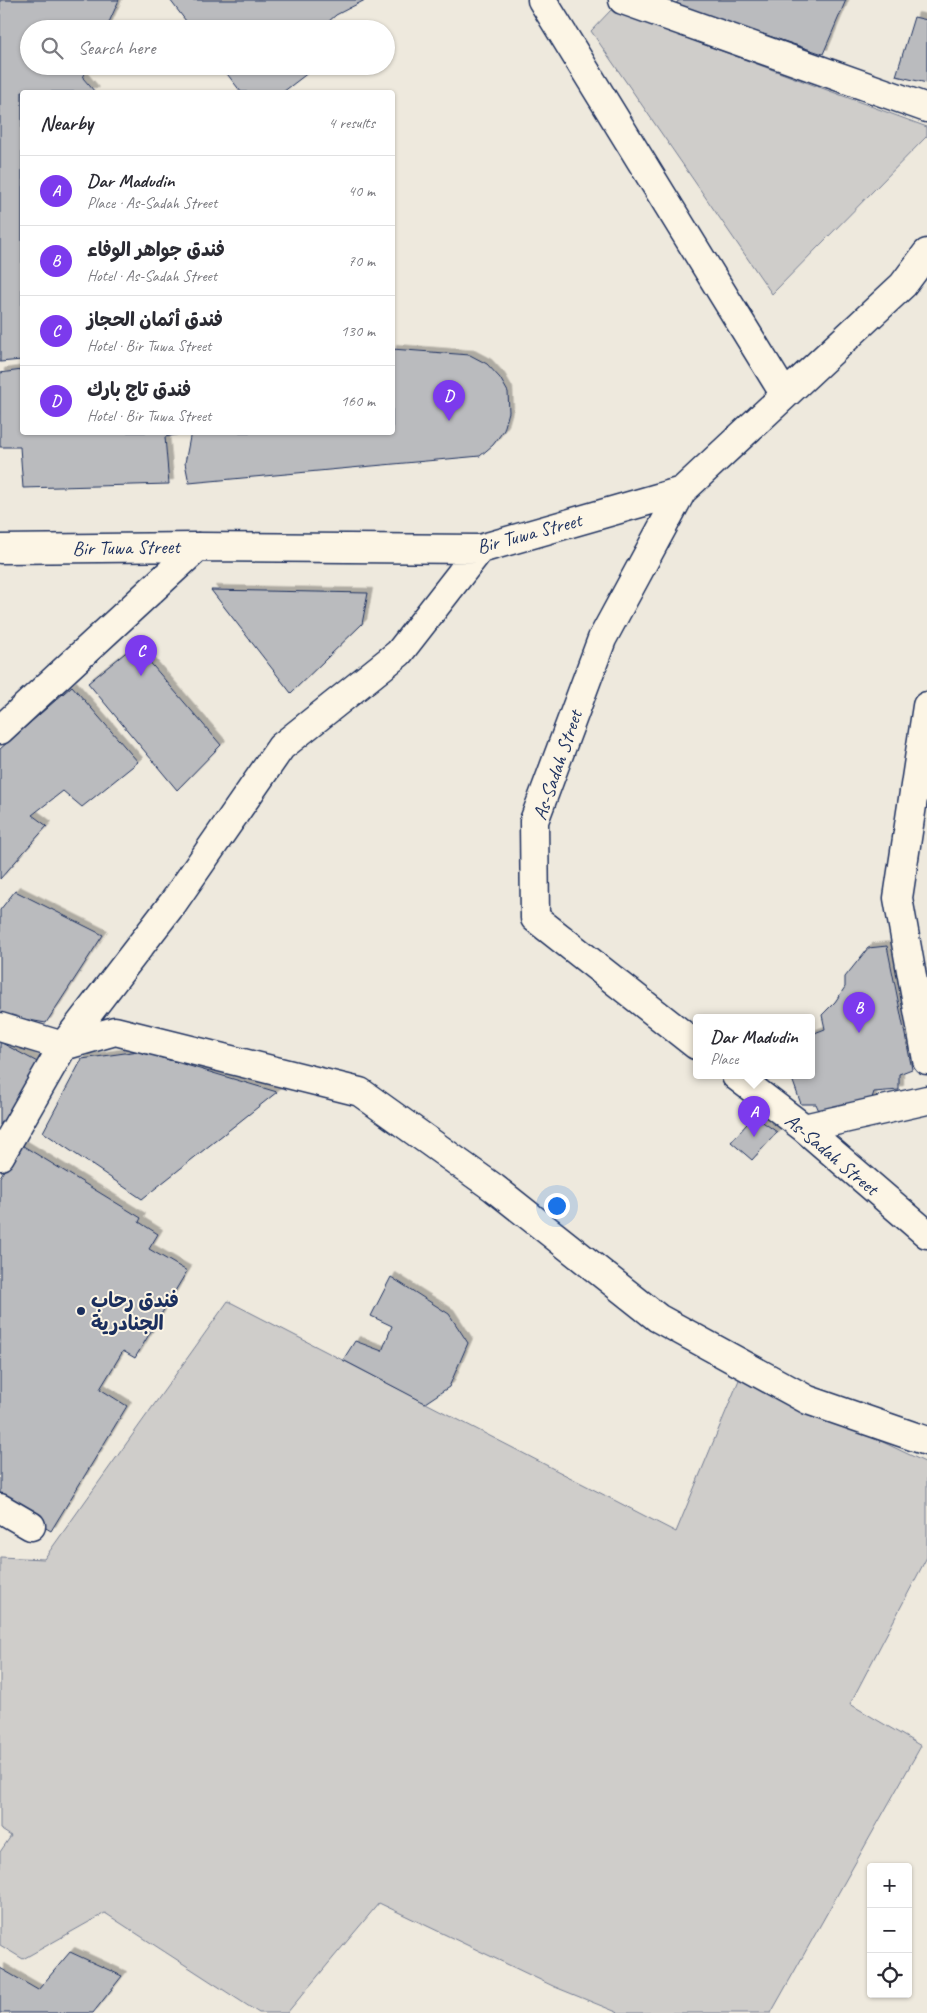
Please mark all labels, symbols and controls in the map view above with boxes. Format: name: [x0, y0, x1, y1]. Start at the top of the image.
search box: [20, 20, 395, 75]
icon: search: [38, 34, 66, 62]
text: Search here: [78, 36, 155, 60]
text: Nearby: [40, 110, 93, 136]
text: 4 results: [328, 113, 375, 133]
text: Dar Madudin: [87, 169, 174, 193]
text: A: [52, 181, 60, 201]
text: 40 m: [348, 181, 375, 201]
text: Place · As-Sadah Street: [87, 193, 217, 213]
text: فندق جواهر الوفاء: [87, 238, 225, 262]
text: B: [52, 251, 60, 271]
text: 70 m: [348, 251, 375, 271]
text: Hotel · As-Sadah Street: [87, 266, 217, 286]
text: فندق أثمان الحجاز: [87, 308, 223, 332]
text: C: [52, 321, 60, 341]
text: 130 m: [341, 321, 375, 341]
text: Hotel · Bir Tuwa Street: [87, 336, 211, 356]
text: فندق تاج بارك: [87, 378, 191, 402]
pin: D: [433, 380, 465, 421]
text: D: [51, 391, 61, 411]
text: 160 m: [341, 391, 375, 411]
text: Hotel · Bir Tuwa Street: [87, 406, 211, 426]
street label: Bir Tuwa Street: [474, 507, 586, 559]
street label: Bir Tuwa Street: [72, 534, 182, 561]
pin: C: [125, 635, 157, 676]
street label: As-Sadah Street: [527, 705, 589, 823]
pin: B: [843, 992, 875, 1033]
popup: [693, 1014, 815, 1079]
text: Dar Madudin: [710, 1025, 798, 1049]
text: Place: [710, 1049, 738, 1069]
pin: A: [738, 1096, 770, 1137]
street label: As-Sadah Street: [780, 1108, 885, 1202]
your location: [544, 1193, 570, 1219]
place label: فندق رحاب الجنادرية: [91, 1288, 179, 1336]
marker: فندق رحاب الجنادرية: [75, 1305, 87, 1317]
map controls: [867, 1863, 912, 1998]
button: +: [867, 1863, 912, 1908]
button: −: [867, 1908, 912, 1953]
button: locate: [867, 1953, 912, 1998]

